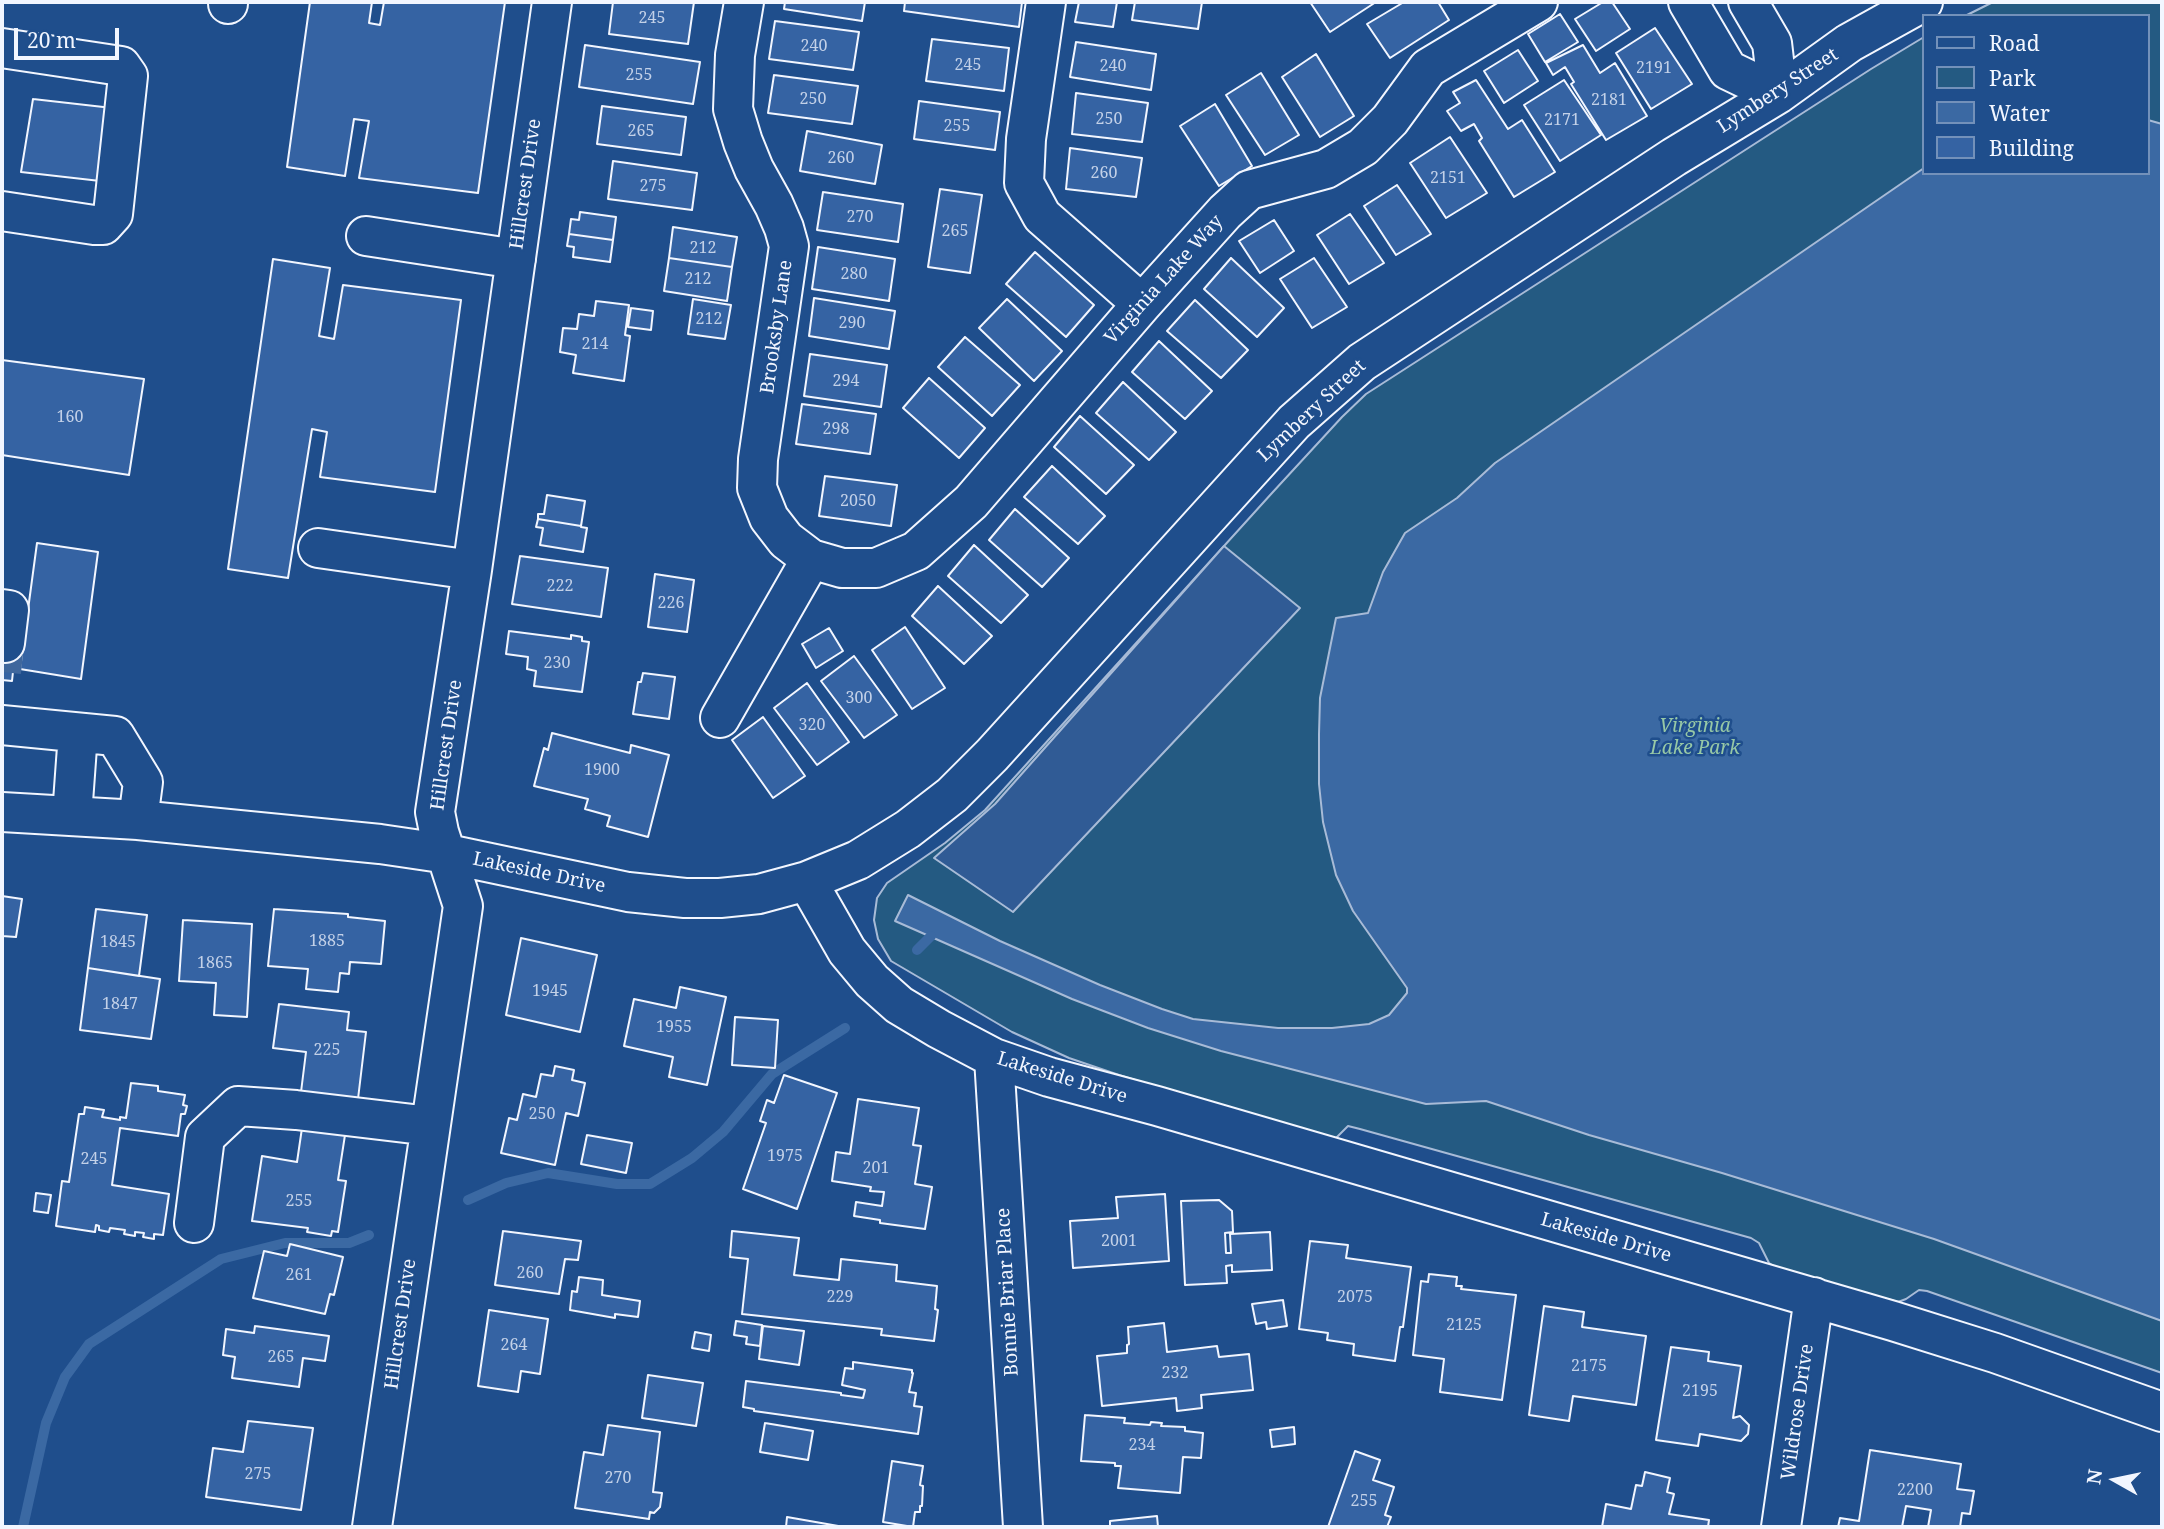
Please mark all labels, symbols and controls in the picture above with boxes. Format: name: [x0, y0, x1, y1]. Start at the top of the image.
house number: 245: [639, 8, 665, 28]
scale bar: [18, 14, 122, 58]
legend: [1923, 14, 2150, 175]
text: 20 m: [27, 26, 76, 54]
text: Road: [1989, 29, 2040, 57]
house number: 240: [801, 36, 827, 56]
street label: Lymbery Street: [1713, 43, 1843, 139]
house number: 245: [955, 55, 981, 75]
house number: 240: [1100, 56, 1126, 76]
house number: 2191: [1636, 58, 1672, 78]
text: Park: [1989, 64, 2036, 92]
house number: 255: [626, 65, 652, 85]
house number: 250: [800, 89, 826, 109]
house number: 2181: [1591, 90, 1627, 110]
text: Water: [1989, 99, 2050, 127]
house number: 250: [1096, 109, 1122, 129]
house number: 2171: [1544, 110, 1580, 130]
house number: 255: [944, 116, 970, 136]
street label: Hillcrest Drive: [506, 117, 546, 251]
house number: 265: [628, 121, 654, 141]
text: Building: [1989, 134, 2074, 162]
house number: 260: [828, 148, 854, 168]
house number: 260: [1091, 163, 1117, 183]
house number: 2151: [1430, 168, 1466, 188]
house number: 275: [640, 176, 666, 196]
house number: 270: [847, 207, 873, 227]
street label: Virginia Lake Way: [1100, 211, 1228, 349]
house number: 265: [942, 221, 968, 241]
house number: 212: [690, 238, 716, 258]
street label: Brooksby Lane: [756, 259, 798, 395]
house number: 280: [841, 264, 867, 284]
house number: 212: [685, 269, 711, 289]
house number: 212: [696, 309, 722, 329]
house number: 290: [839, 313, 865, 333]
house number: 214: [582, 334, 608, 354]
street label: Lymbery Street: [1253, 355, 1371, 467]
house number: 294: [833, 371, 859, 391]
house number: 160: [57, 407, 83, 427]
house number: 298: [823, 419, 849, 439]
house number: 2050: [840, 491, 876, 511]
house number: 222: [547, 576, 573, 596]
house number: 226: [658, 593, 684, 613]
house number: 230: [544, 653, 570, 673]
street label: Hillcrest Drive: [427, 678, 467, 812]
house number: 300: [846, 688, 872, 708]
house number: 320: [799, 715, 825, 735]
park label: Virginia Lake Park: [1650, 716, 1740, 760]
house number: 1900: [584, 760, 620, 780]
street label: Lakeside Drive: [471, 848, 607, 898]
house number: 1885: [309, 931, 345, 951]
house number: 1845: [100, 932, 136, 952]
house number: 1865: [197, 953, 233, 973]
house number: 1945: [532, 981, 568, 1001]
house number: 1847: [102, 994, 138, 1014]
house number: 1955: [656, 1017, 692, 1037]
house number: 225: [314, 1040, 340, 1060]
street label: Lakeside Drive: [994, 1047, 1130, 1109]
house number: 250: [529, 1104, 555, 1124]
house number: 1975: [767, 1146, 803, 1166]
house number: 245: [81, 1149, 107, 1169]
house number: 201: [863, 1158, 889, 1178]
house number: 255: [286, 1191, 312, 1211]
street label: Bonnie Briar Place: [992, 1207, 1024, 1377]
street label: Lakeside Drive: [1538, 1208, 1674, 1268]
house number: 2001: [1101, 1231, 1137, 1251]
street label: Hillcrest Drive: [381, 1257, 421, 1391]
house number: 260: [517, 1263, 543, 1283]
house number: 261: [286, 1265, 312, 1285]
house number: 229: [827, 1287, 853, 1307]
house number: 2075: [1337, 1287, 1373, 1307]
house number: 2125: [1446, 1315, 1482, 1335]
house number: 264: [501, 1335, 527, 1355]
street label: Wildrose Drive: [1777, 1343, 1819, 1481]
house number: 265: [268, 1347, 294, 1367]
house number: 2175: [1571, 1356, 1607, 1376]
house number: 232: [1162, 1363, 1188, 1383]
house number: 2195: [1682, 1381, 1718, 1401]
house number: 234: [1129, 1435, 1155, 1455]
north arrow: [2080, 1445, 2150, 1515]
house number: 275: [245, 1464, 271, 1484]
text: N: [2080, 1467, 2108, 1486]
house number: 270: [605, 1468, 631, 1488]
house number: 2200: [1897, 1480, 1933, 1500]
house number: 255: [1351, 1491, 1377, 1511]

